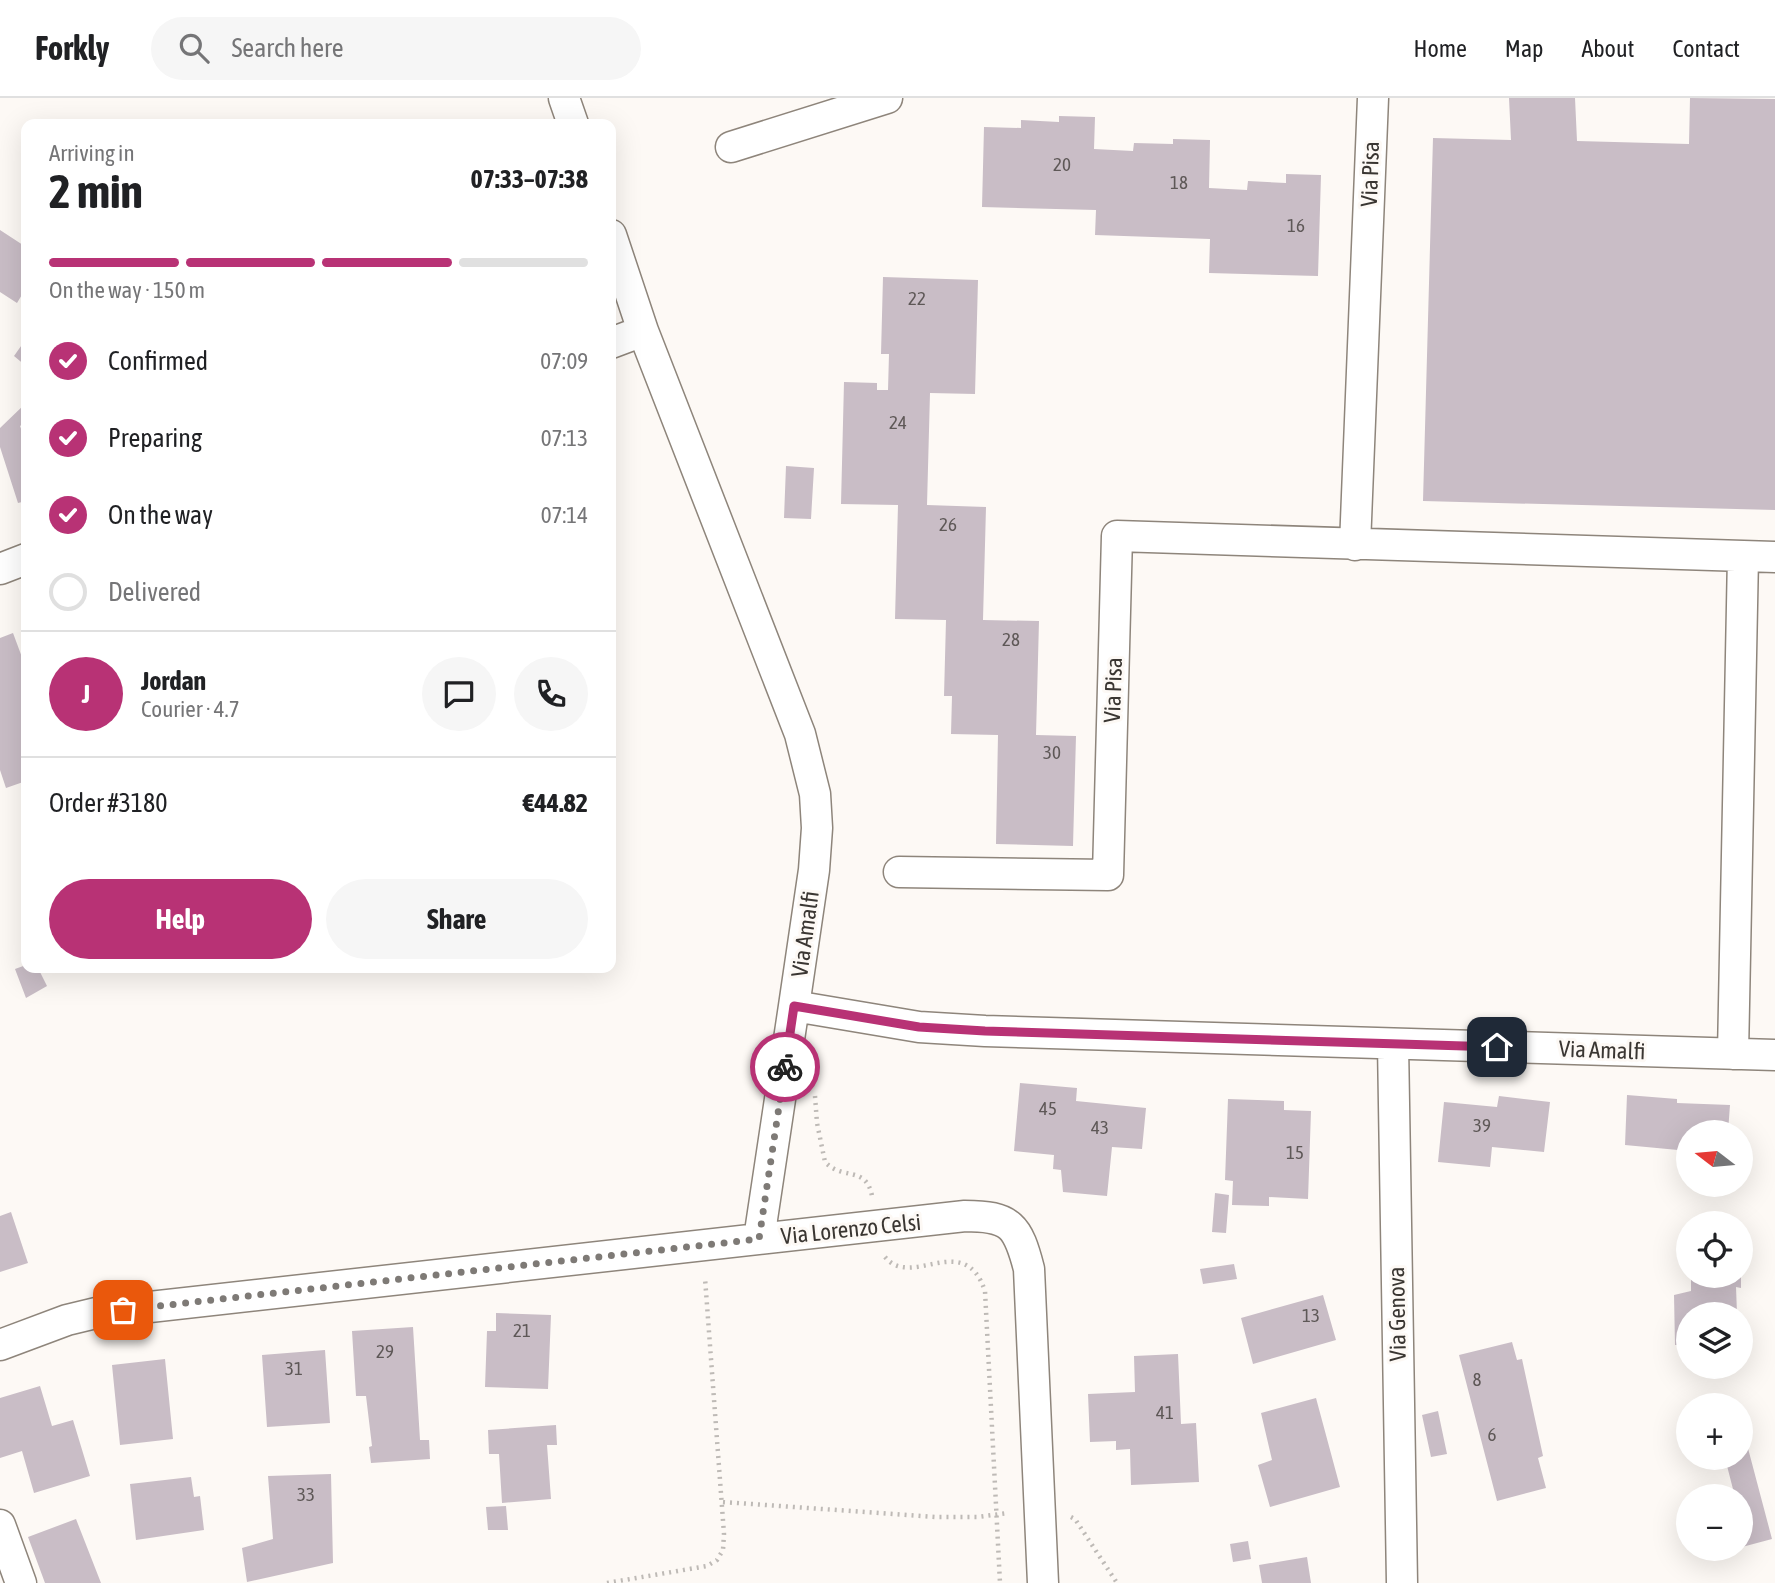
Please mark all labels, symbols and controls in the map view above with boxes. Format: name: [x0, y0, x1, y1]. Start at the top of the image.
search box: [151, 17, 641, 80]
text: Forkly: [35, 29, 109, 67]
icon: search: [175, 29, 213, 67]
text: Search here: [231, 33, 344, 63]
text: Home: [1413, 35, 1467, 62]
text: Map: [1505, 35, 1543, 62]
text: About: [1581, 35, 1634, 62]
text: Contact: [1672, 35, 1740, 62]
text: Arriving in: [49, 140, 135, 166]
street label: Via Pisa: [1356, 141, 1384, 207]
house number: 20: [1053, 153, 1071, 175]
text: 07:33–07:38: [471, 164, 588, 194]
text: 2 min: [49, 165, 143, 218]
house number: 18: [1170, 171, 1188, 193]
house number: 16: [1287, 214, 1305, 236]
text: On the way · 150 m: [49, 277, 205, 303]
house number: 22: [908, 287, 926, 309]
icon: check: [49, 342, 87, 380]
text: Confirmed: [108, 346, 208, 376]
text: 07:09: [540, 348, 588, 374]
house number: 24: [889, 411, 907, 433]
icon: check: [49, 419, 87, 457]
text: Preparing: [108, 423, 202, 453]
text: 07:13: [541, 425, 588, 451]
icon: check: [49, 496, 87, 534]
text: On the way: [108, 500, 213, 530]
text: 07:14: [541, 502, 588, 528]
house number: 26: [939, 513, 957, 535]
text: Delivered: [108, 577, 201, 607]
house number: 28: [1002, 628, 1020, 650]
button: chat: [422, 657, 496, 731]
button: phone: [514, 657, 588, 731]
street label: Via Pisa: [1099, 657, 1127, 723]
text: Jordan: [141, 666, 206, 696]
text: J: [82, 679, 90, 709]
text: Courier · 4.7: [141, 696, 240, 722]
house number: 30: [1043, 741, 1061, 763]
text: Order #3180: [49, 788, 168, 818]
text: €44.82: [523, 788, 588, 818]
button: Help: [49, 879, 312, 959]
button: Share: [326, 879, 588, 959]
street label: Via Amalfi: [786, 889, 824, 979]
pin: [1467, 1017, 1527, 1077]
icon: home: [1478, 1028, 1516, 1066]
courier: [750, 1032, 820, 1102]
street label: Via Amalfi: [1558, 1035, 1646, 1065]
icon: bike: [766, 1048, 804, 1086]
house number: 45: [1039, 1097, 1057, 1119]
house number: 39: [1473, 1114, 1491, 1136]
house number: 43: [1091, 1116, 1109, 1138]
north arrow: [1676, 1120, 1754, 1197]
map controls: [1676, 1120, 1753, 1561]
house number: 15: [1286, 1141, 1304, 1163]
street label: Via Lorenzo Celsi: [780, 1209, 922, 1249]
button: locate: [1676, 1211, 1753, 1288]
street label: Via Genova: [1383, 1266, 1411, 1362]
pin: [93, 1280, 153, 1340]
icon: bag: [104, 1291, 142, 1329]
button: layers: [1676, 1302, 1753, 1379]
house number: 13: [1302, 1304, 1320, 1326]
house number: 21: [513, 1319, 531, 1341]
house number: 29: [376, 1340, 394, 1362]
house number: 31: [285, 1357, 303, 1379]
house number: 8: [1473, 1368, 1482, 1390]
button: +: [1676, 1393, 1753, 1470]
house number: 41: [1156, 1401, 1174, 1423]
house number: 6: [1488, 1423, 1497, 1445]
house number: 33: [297, 1483, 315, 1505]
button: −: [1676, 1484, 1753, 1561]

